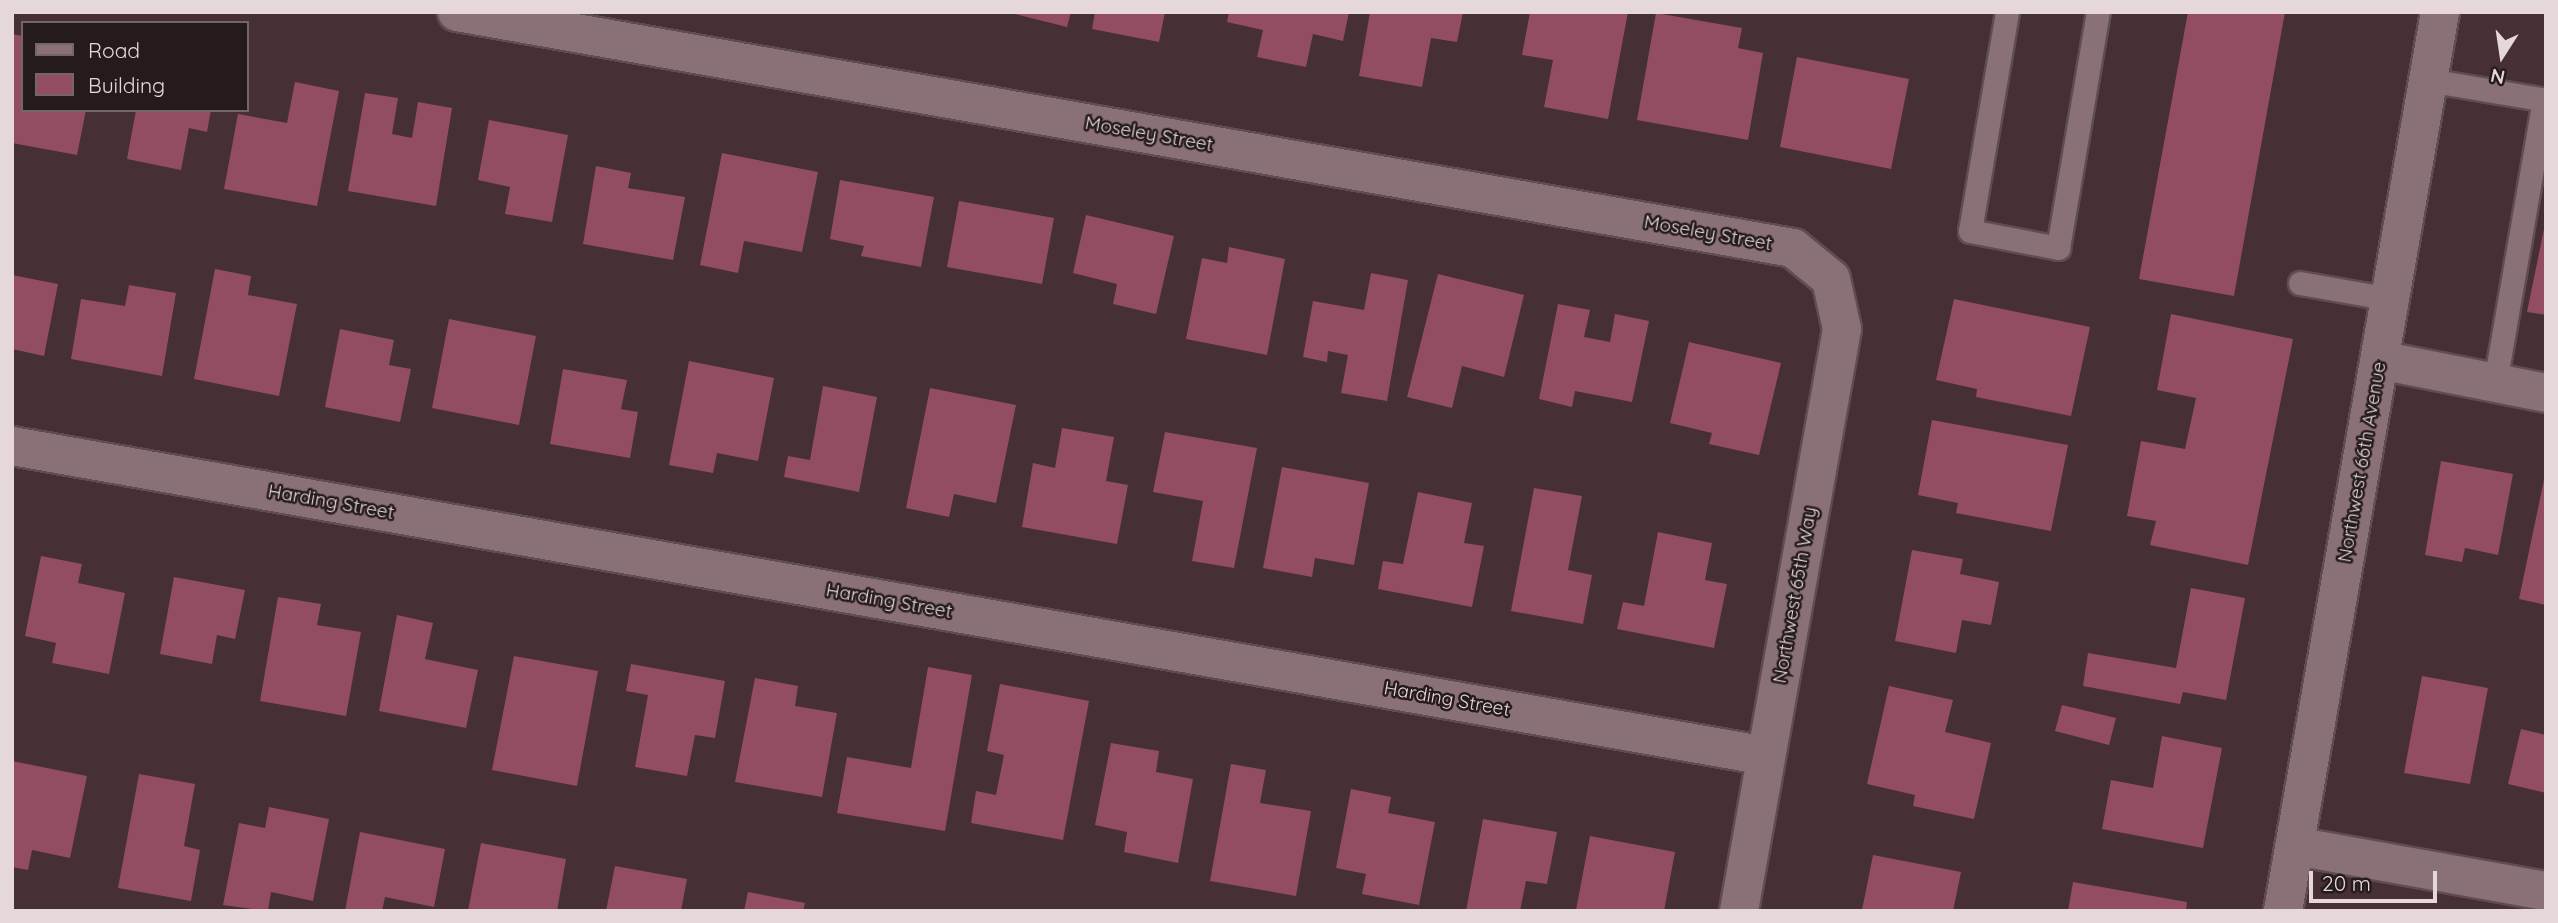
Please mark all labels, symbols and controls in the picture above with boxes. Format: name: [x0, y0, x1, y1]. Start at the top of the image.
legend: [21, 21, 248, 112]
north arrow: [2467, 21, 2537, 91]
text: Road: [88, 37, 140, 63]
text: N: [2488, 63, 2507, 90]
text: Building: [88, 72, 165, 98]
street label: Moseley Street: [1083, 112, 1215, 156]
street label: Moseley Street: [1642, 211, 1774, 255]
street label: Northwest 66th Avenue: [2333, 360, 2391, 564]
street label: Harding Street: [266, 480, 396, 524]
street label: Northwest 65th Way: [1768, 505, 1822, 685]
street label: Harding Street: [824, 579, 954, 623]
street label: Harding Street: [1382, 677, 1512, 721]
scale bar: [2313, 856, 2441, 900]
text: 20 m: [2322, 870, 2371, 896]

